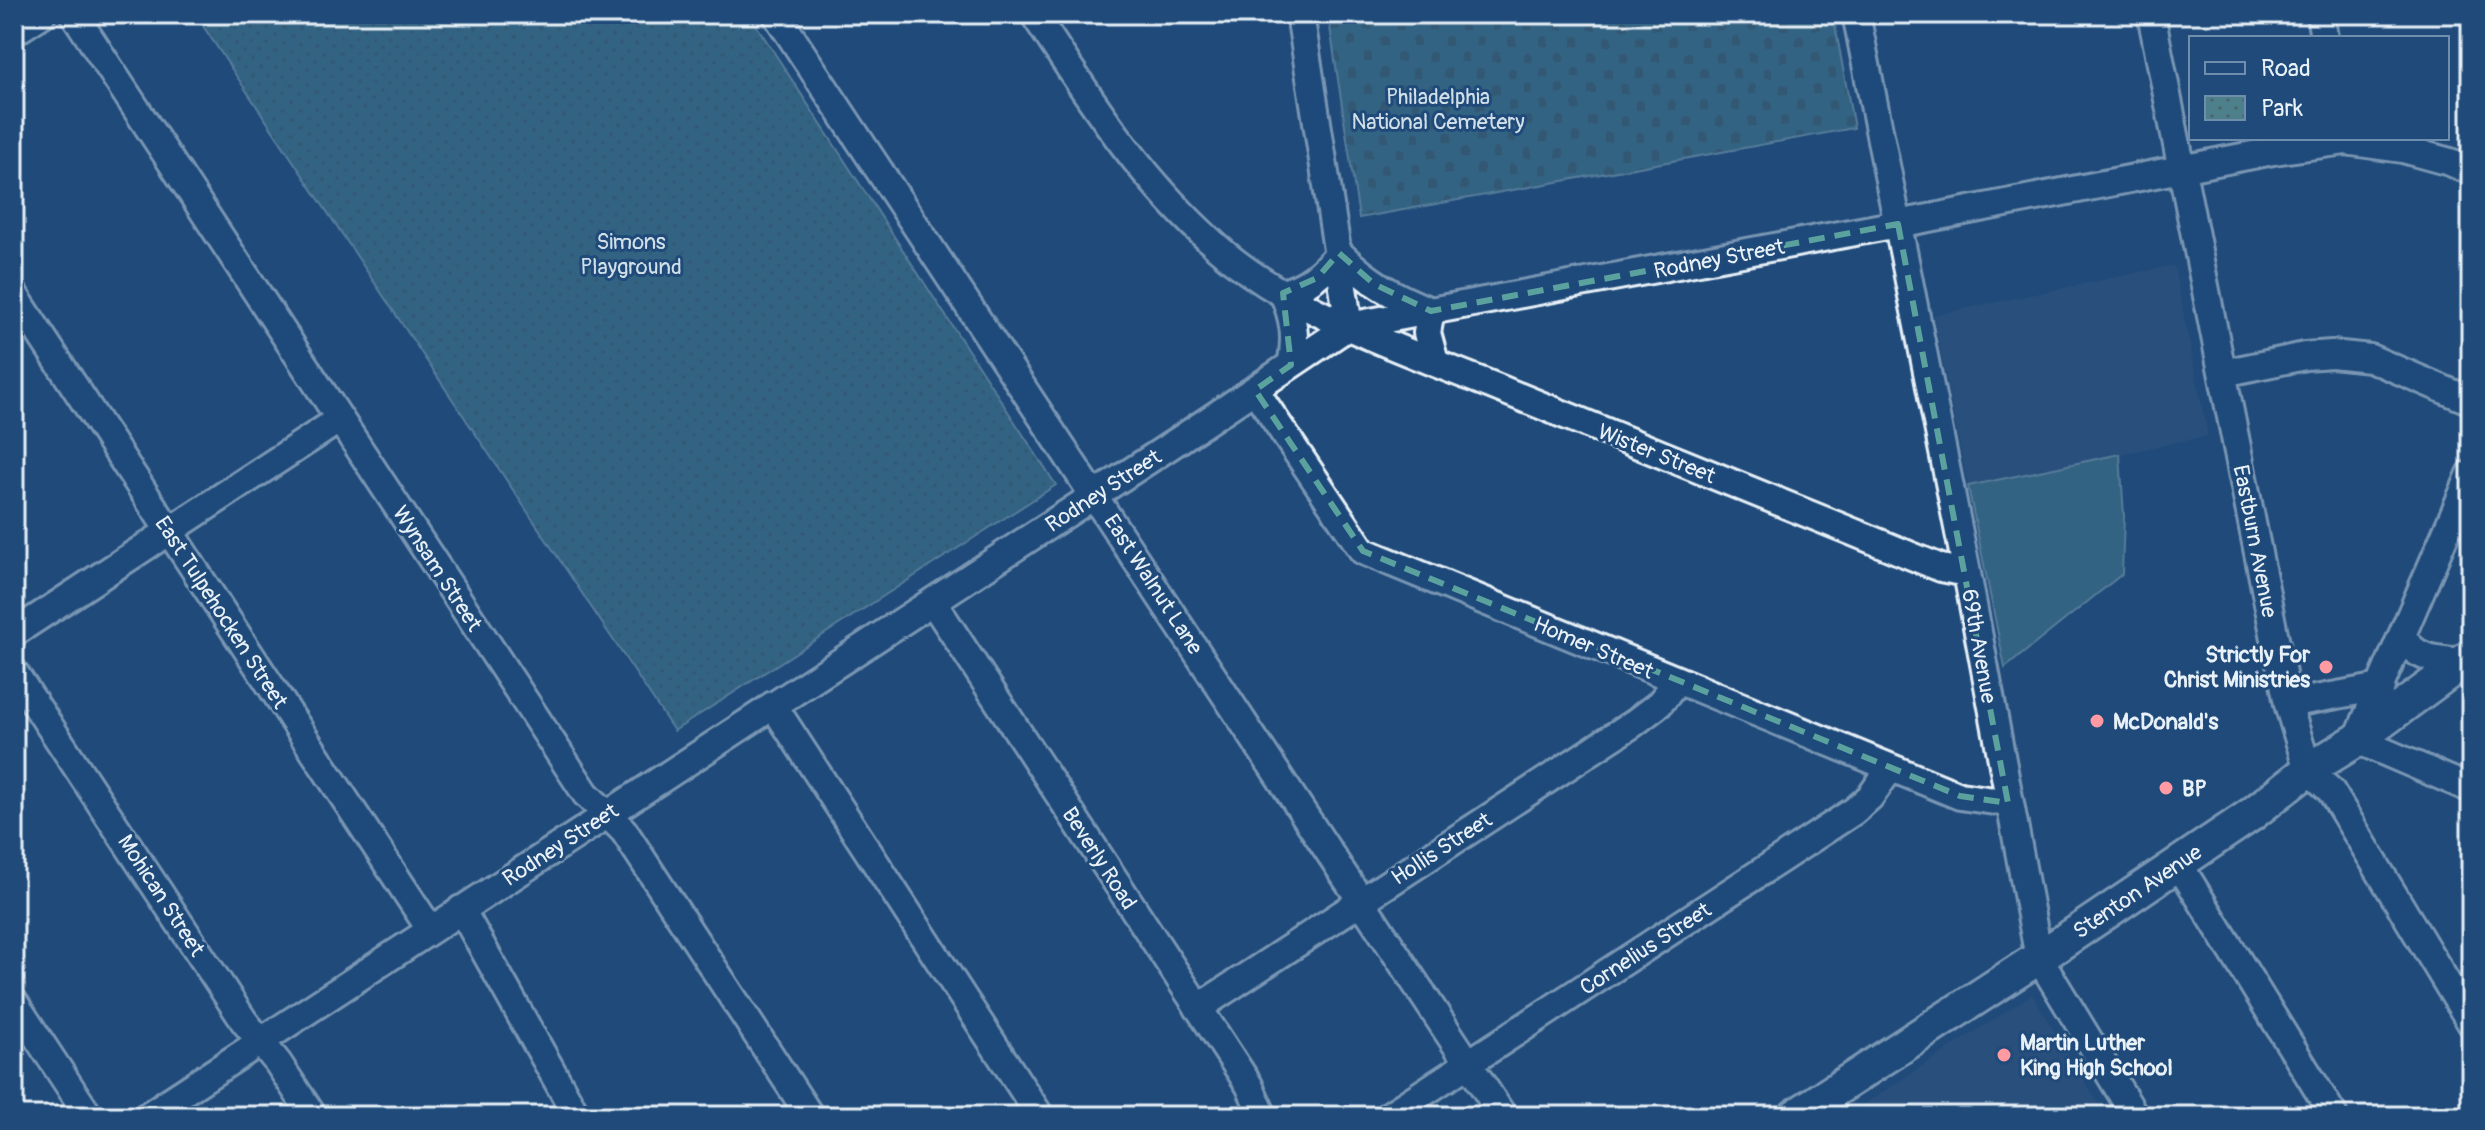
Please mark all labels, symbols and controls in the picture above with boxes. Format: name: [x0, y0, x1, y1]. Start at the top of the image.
legend: [2189, 36, 2449, 140]
text: Road: [2261, 54, 2311, 83]
park label: Philadelphia National Cemetery: [1351, 83, 1525, 136]
text: Park: [2261, 94, 2303, 123]
park label: Simons Playground: [580, 228, 682, 281]
street label: Rodney Street: [1651, 233, 1787, 285]
street label: Wister Street: [1594, 418, 1720, 490]
street label: Rodney Street: [1040, 443, 1167, 539]
street label: Eastburn Avenue: [2226, 462, 2284, 620]
street label: Wynsam Street: [386, 500, 488, 637]
street label: East Walnut Lane: [1097, 509, 1209, 660]
street label: East Tulpehocken Street: [148, 511, 294, 714]
street label: 69th Avenue: [1955, 587, 2003, 706]
street label: Homer Street: [1529, 610, 1658, 686]
place label: Strictly For Christ Ministries: [2164, 641, 2311, 694]
marker: Strictly For Christ Ministries: [2317, 658, 2335, 676]
place label: McDonald's: [2113, 708, 2218, 736]
marker: McDonald's: [2088, 712, 2106, 730]
place label: BP: [2182, 775, 2207, 803]
marker: BP: [2157, 779, 2175, 797]
street label: Rodney Street: [497, 797, 624, 893]
street label: Beverly Road: [1056, 802, 1143, 915]
street label: Hollis Street: [1386, 806, 1497, 892]
street label: Mohican Street: [111, 829, 211, 962]
street label: Stenton Avenue: [2068, 838, 2208, 945]
street label: Cornelius Street: [1575, 896, 1717, 1002]
place label: Martin Luther King High School: [2020, 1029, 2173, 1082]
marker: Martin Luther King High School: [1995, 1046, 2013, 1064]

